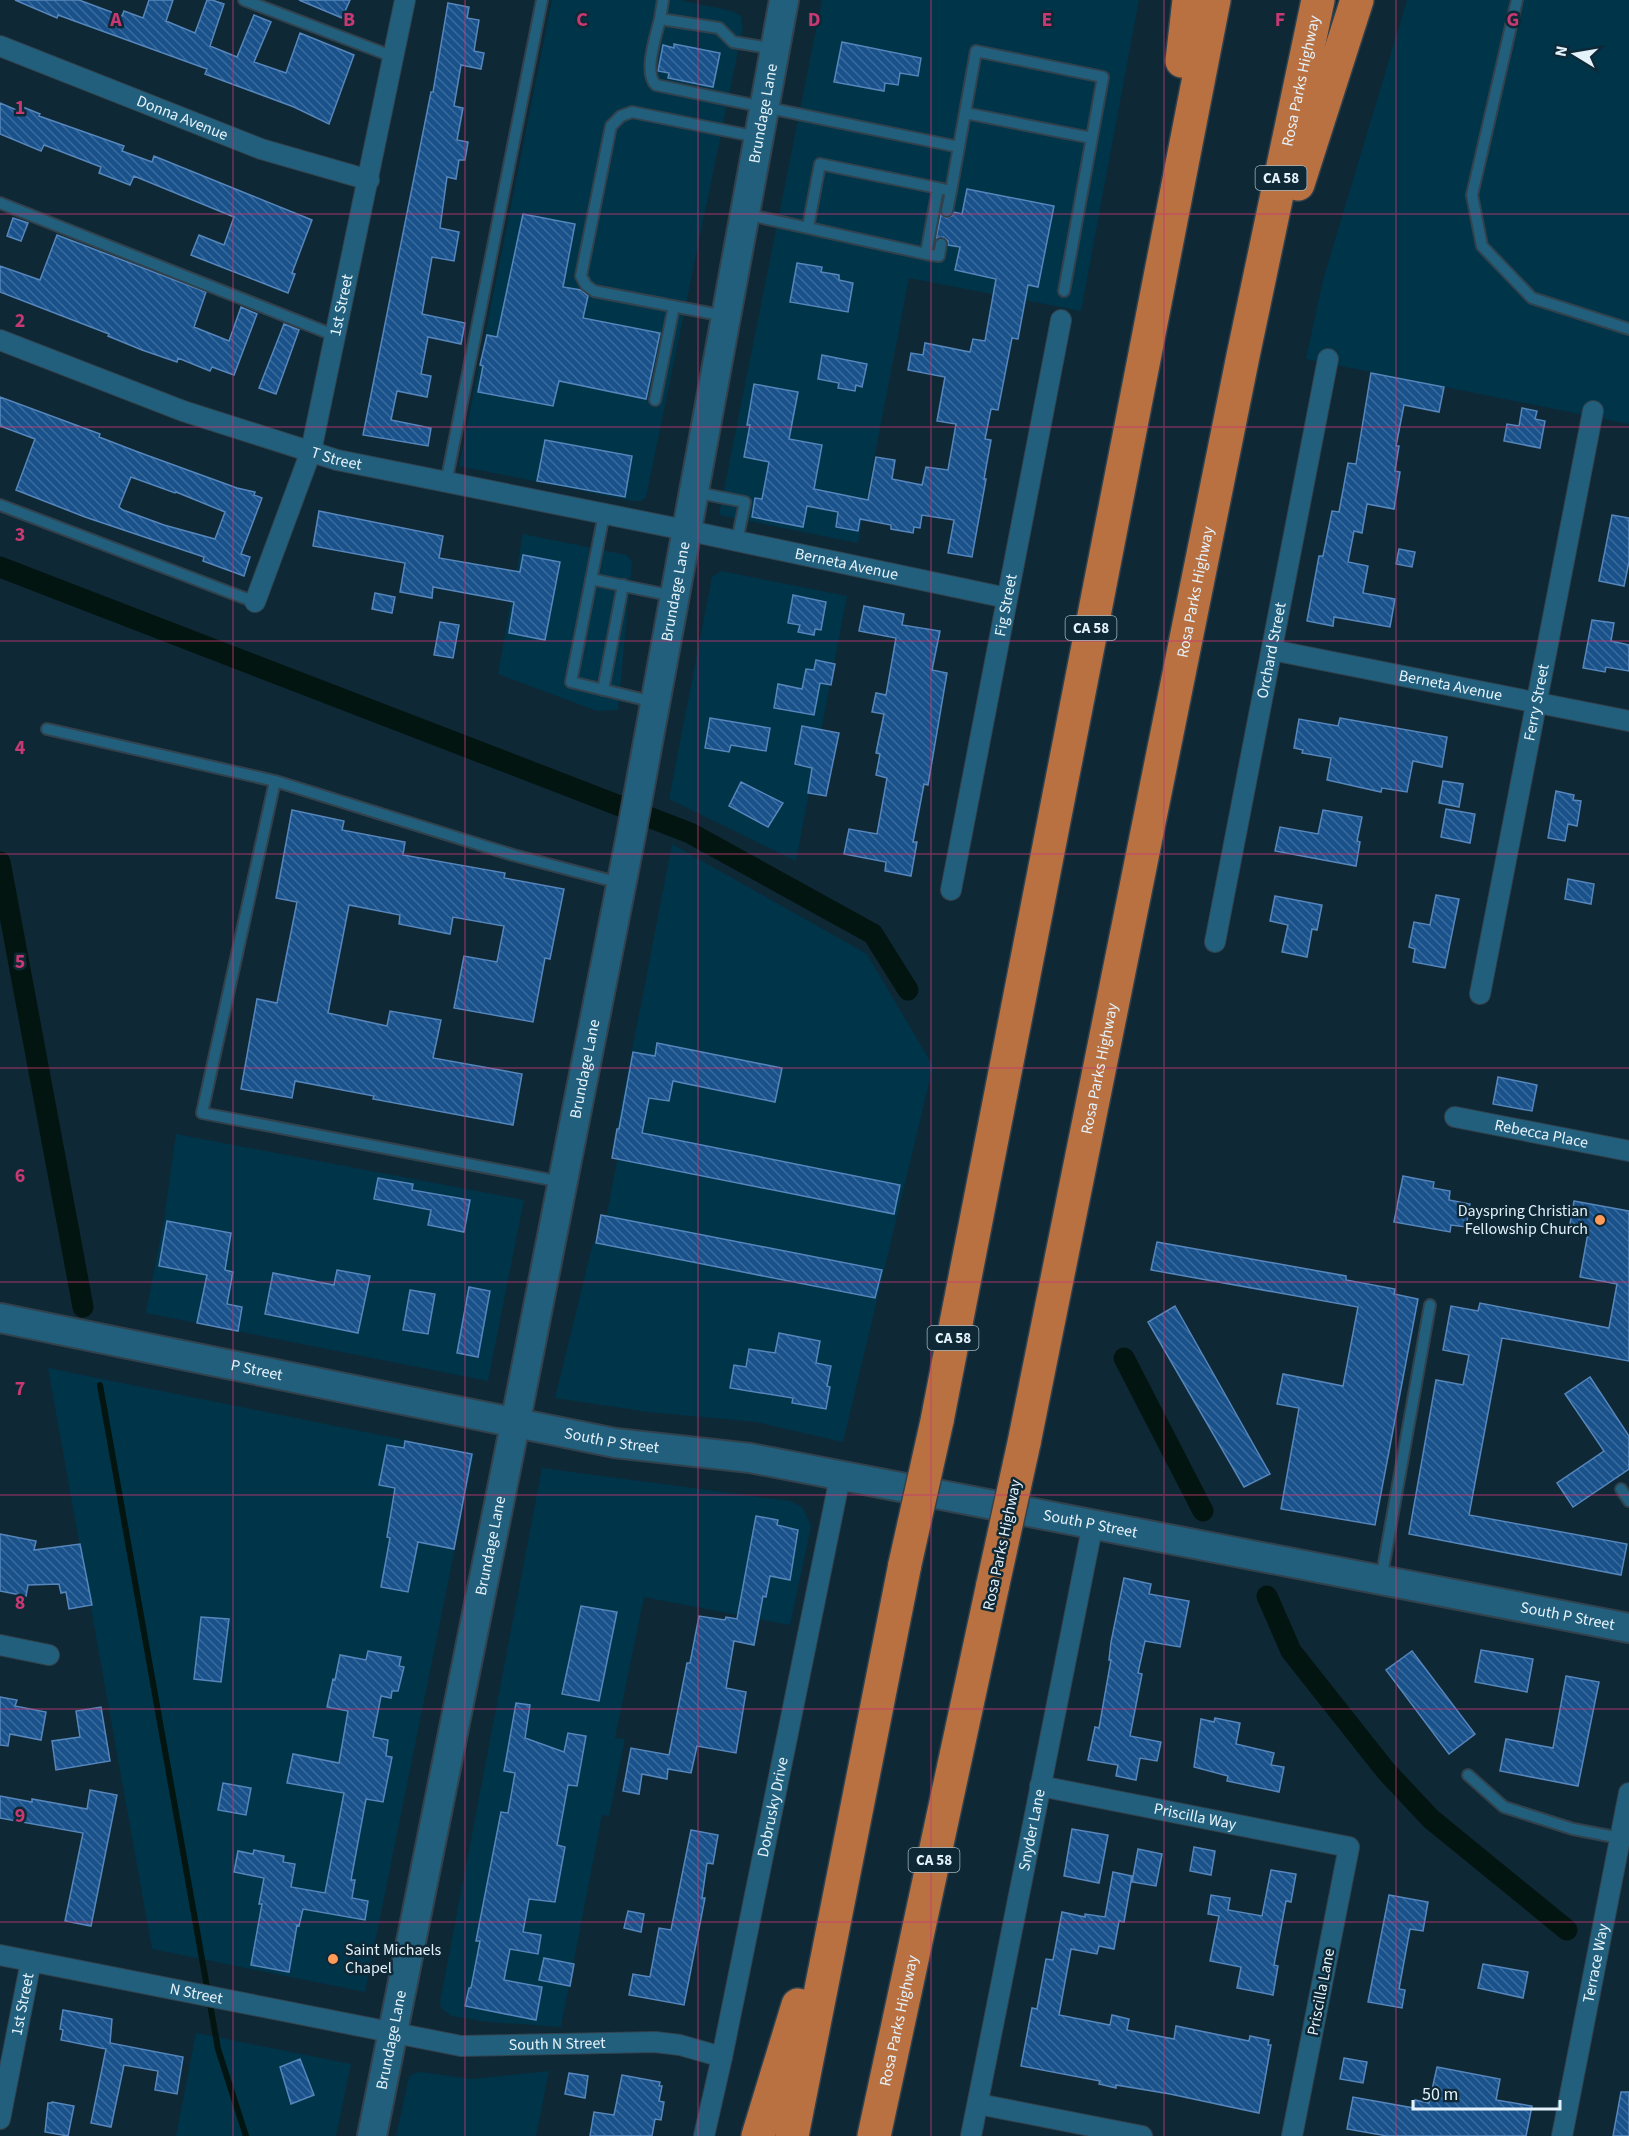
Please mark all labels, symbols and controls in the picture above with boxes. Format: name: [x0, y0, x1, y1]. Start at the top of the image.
text: A: [109, 6, 122, 34]
text: B: [343, 6, 355, 34]
text: C: [576, 6, 588, 34]
text: D: [808, 6, 820, 34]
text: E: [1042, 6, 1052, 34]
text: F: [1275, 6, 1285, 34]
text: G: [1507, 6, 1519, 34]
street label: Rosa Parks Highway: [1276, 13, 1326, 148]
north arrow: [1545, 24, 1605, 84]
text: N: [1549, 44, 1573, 59]
street label: Brundage Lane: [743, 62, 783, 165]
street label: Donna Avenue: [133, 90, 231, 146]
text: 1: [15, 94, 25, 122]
road number: CA 58: [1256, 166, 1306, 190]
street label: 1st Street: [324, 271, 359, 338]
text: 2: [15, 307, 25, 335]
street label: T Street: [308, 441, 364, 476]
text: 3: [15, 521, 25, 549]
street label: Rosa Parks Highway: [1171, 524, 1220, 660]
street label: Brundage Lane: [656, 540, 696, 643]
street label: Berneta Avenue: [793, 542, 900, 586]
street label: Fig Street: [989, 572, 1023, 638]
street label: Orchard Street: [1251, 600, 1292, 701]
road number: CA 58: [1066, 616, 1116, 640]
street label: Ferry Street: [1518, 661, 1555, 743]
street label: Berneta Avenue: [1397, 664, 1504, 707]
text: 4: [15, 734, 26, 762]
text: 5: [15, 948, 25, 976]
street label: Rosa Parks Highway: [1075, 1000, 1124, 1136]
street label: Brundage Lane: [564, 1017, 605, 1121]
street label: Rebecca Place: [1493, 1114, 1590, 1154]
text: 6: [15, 1162, 25, 1190]
place label: Dayspring Christian Fellowship Church: [1458, 1200, 1588, 1240]
marker: Dayspring Christian Fellowship Church: [1593, 1213, 1607, 1227]
road number: CA 58: [928, 1326, 978, 1350]
street label: P Street: [229, 1354, 285, 1386]
text: 7: [15, 1375, 25, 1403]
street label: South P Street: [562, 1422, 661, 1459]
street label: Rosa Parks Highway: [977, 1477, 1027, 1613]
street label: Brundage Lane: [470, 1494, 511, 1597]
street label: South P Street: [1041, 1504, 1140, 1544]
text: 8: [15, 1589, 25, 1617]
street label: South P Street: [1518, 1596, 1617, 1636]
street label: Dobrusky Drive: [752, 1755, 794, 1859]
street label: Snyder Lane: [1013, 1787, 1051, 1873]
street label: Priscilla Way: [1152, 1798, 1239, 1836]
text: 9: [15, 1802, 25, 1830]
road number: CA 58: [908, 1848, 960, 1872]
street label: Terrace Way: [1577, 1921, 1614, 2005]
place label: Saint Michaels Chapel: [345, 1939, 442, 1979]
street label: Priscilla Lane: [1302, 1946, 1340, 2038]
marker: Saint Michaels Chapel: [326, 1952, 340, 1966]
street label: Rosa Parks Highway: [874, 1953, 924, 2088]
street label: 1st Street: [6, 1971, 40, 2037]
street label: N Street: [168, 1978, 225, 2010]
street label: Brundage Lane: [371, 1988, 412, 2092]
street label: South N Street: [508, 2032, 606, 2056]
scale bar: [1413, 2073, 1560, 2111]
text: 50 m: [1422, 2082, 1458, 2107]

